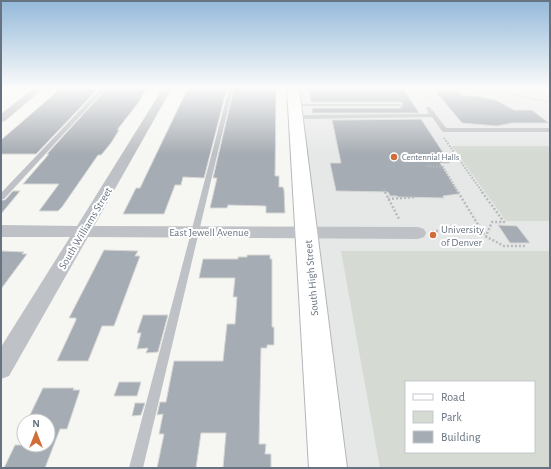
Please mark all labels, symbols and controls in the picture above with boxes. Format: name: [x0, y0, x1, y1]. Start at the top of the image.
marker: Centennial Halls: [389, 152, 399, 162]
place label: Centennial Halls: [402, 153, 459, 162]
street label: South Williams Street: [57, 185, 114, 271]
place label: University of Denver: [441, 224, 484, 248]
street label: East Jewell Avenue: [169, 227, 249, 238]
marker: University of Denver: [428, 230, 438, 240]
street label: South High Street: [303, 239, 320, 316]
legend: [405, 381, 535, 453]
text: Road: [441, 391, 465, 403]
text: Park: [441, 411, 462, 423]
north arrow: [16, 413, 56, 453]
text: N: [32, 418, 40, 429]
text: Building: [441, 431, 481, 443]

